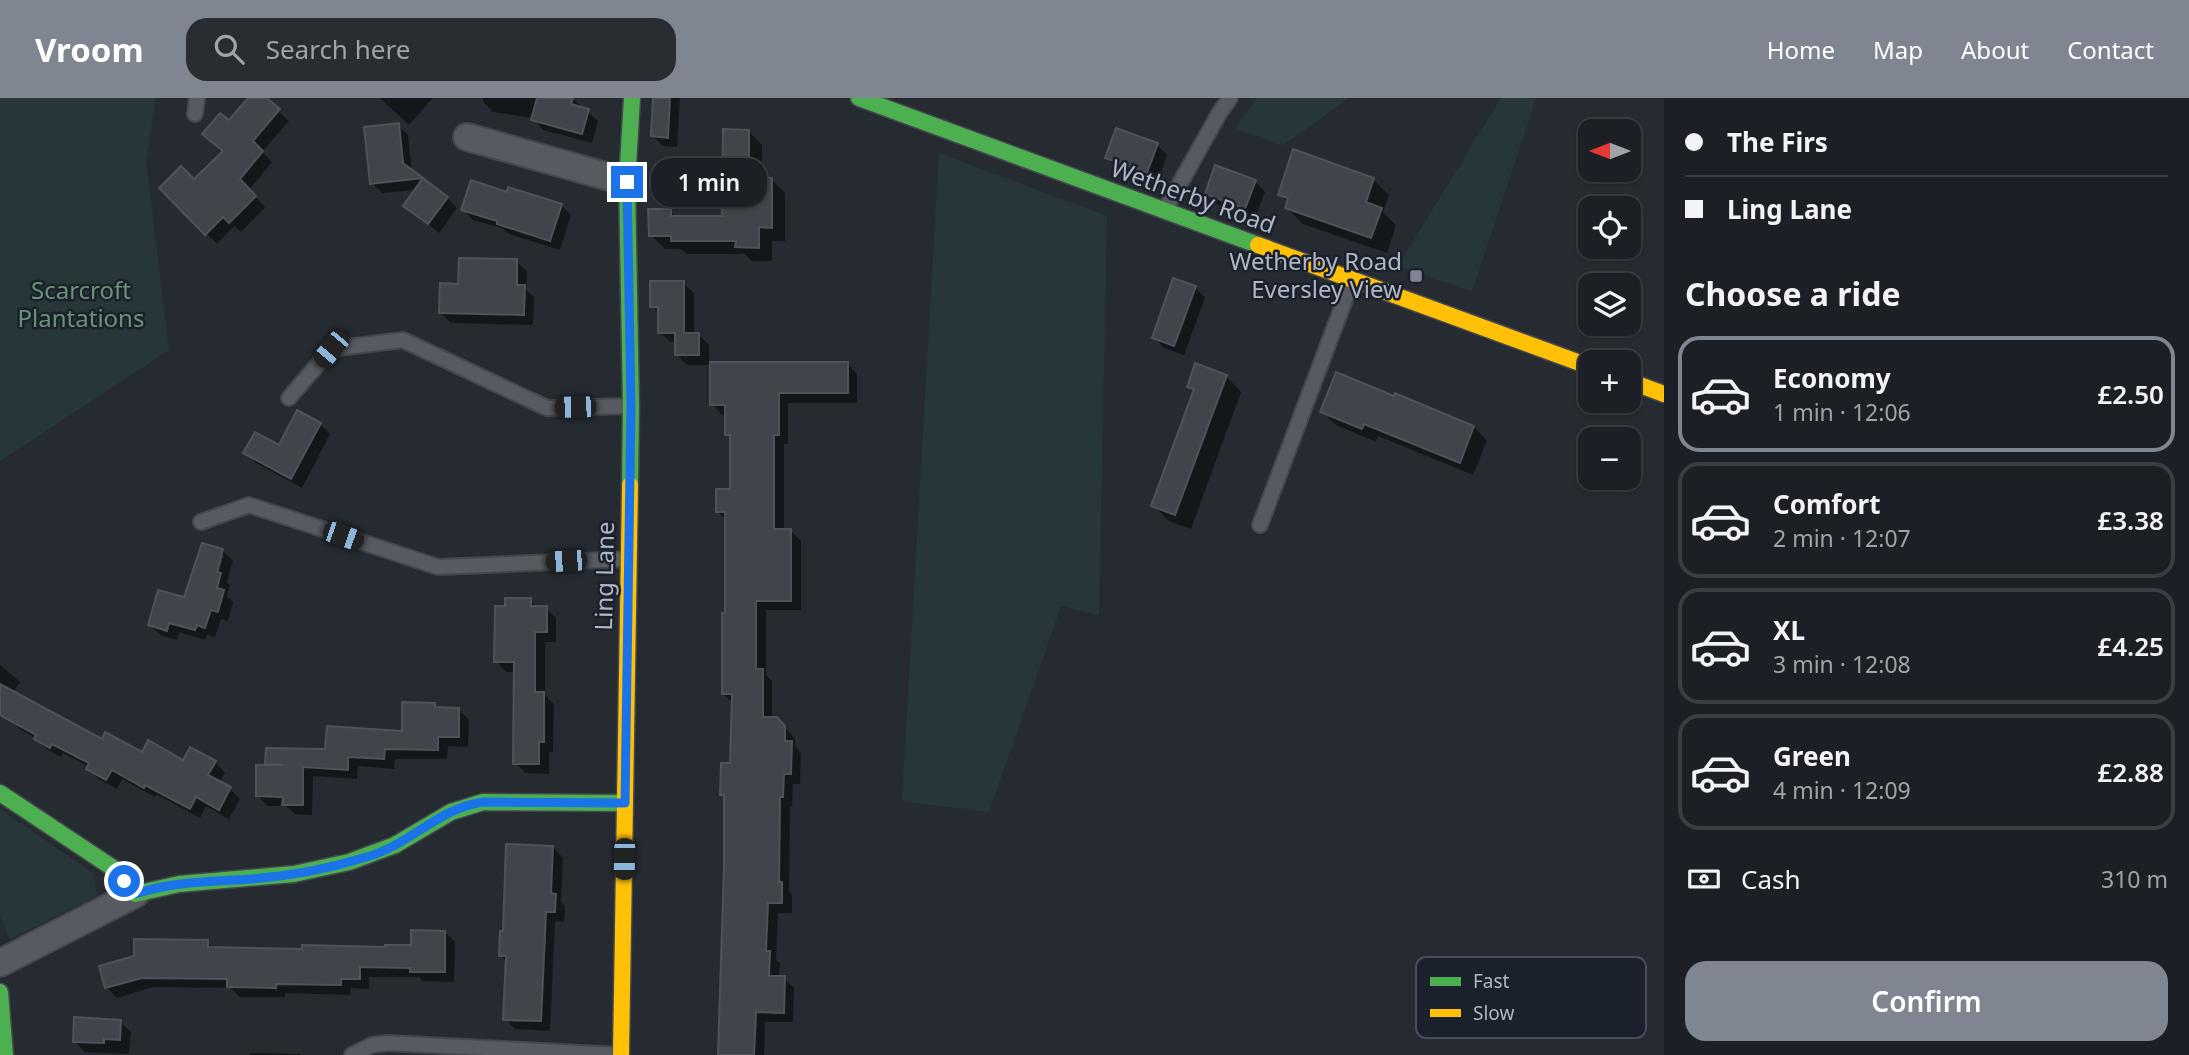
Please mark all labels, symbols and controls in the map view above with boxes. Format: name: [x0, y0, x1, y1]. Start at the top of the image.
search box: [186, 18, 676, 81]
text: Vroom: [35, 27, 144, 72]
icon: search: [210, 30, 248, 68]
text: Search here: [266, 31, 410, 67]
text: Home: [1767, 33, 1835, 66]
text: Map: [1873, 33, 1923, 66]
text: About: [1961, 33, 2029, 66]
text: Contact: [2067, 33, 2154, 66]
north arrow: [1578, 119, 1642, 182]
map controls: [1578, 119, 1641, 490]
text: The Firs: [1727, 124, 1828, 160]
street label: Wetherby Road: [1107, 151, 1280, 241]
callout: 1 min: [652, 158, 767, 206]
route end: [611, 166, 643, 198]
text: 1 min: [678, 166, 740, 198]
text: Ling Lane: [1727, 191, 1852, 227]
button: locate: [1578, 196, 1641, 259]
place label: Wetherby Road Eversley View: [1229, 244, 1402, 305]
marker: Wetherby Road Eversley View: [1408, 268, 1424, 284]
text: Choose a ride: [1685, 272, 1901, 315]
park label: Scarcroft Plantations: [18, 273, 144, 334]
button: layers: [1578, 273, 1641, 336]
car: [310, 326, 353, 372]
button: +: [1578, 350, 1641, 413]
text: Economy: [1773, 360, 1891, 396]
icon: car: [1689, 363, 1752, 426]
text: £2.50: [2097, 376, 2164, 412]
car: [554, 396, 597, 418]
text: 1 min · 12:06: [1773, 396, 1911, 428]
button: −: [1578, 427, 1641, 490]
text: Comfort: [1773, 486, 1881, 522]
icon: car: [1689, 489, 1752, 552]
text: £3.38: [2097, 502, 2164, 538]
car: [320, 519, 367, 553]
street label: Ling Lane: [586, 521, 621, 631]
text: 2 min · 12:07: [1773, 522, 1911, 554]
car: [545, 549, 588, 573]
text: XL: [1773, 612, 1805, 648]
icon: car: [1689, 615, 1752, 678]
text: £4.25: [2097, 628, 2164, 664]
text: 3 min · 12:08: [1773, 648, 1911, 680]
text: Green: [1773, 738, 1851, 774]
icon: car: [1689, 741, 1752, 804]
text: £2.88: [2097, 754, 2164, 790]
text: 4 min · 12:09: [1773, 774, 1911, 806]
car: [614, 838, 635, 880]
icon: cash: [1685, 860, 1723, 898]
text: Cash: [1741, 861, 1801, 897]
text: 310 m: [2101, 863, 2168, 895]
route start: [108, 865, 140, 897]
legend: [1416, 957, 1646, 1038]
button: Confirm: [1685, 961, 2168, 1041]
text: Fast: [1473, 968, 1510, 994]
text: Slow: [1473, 1000, 1514, 1026]

